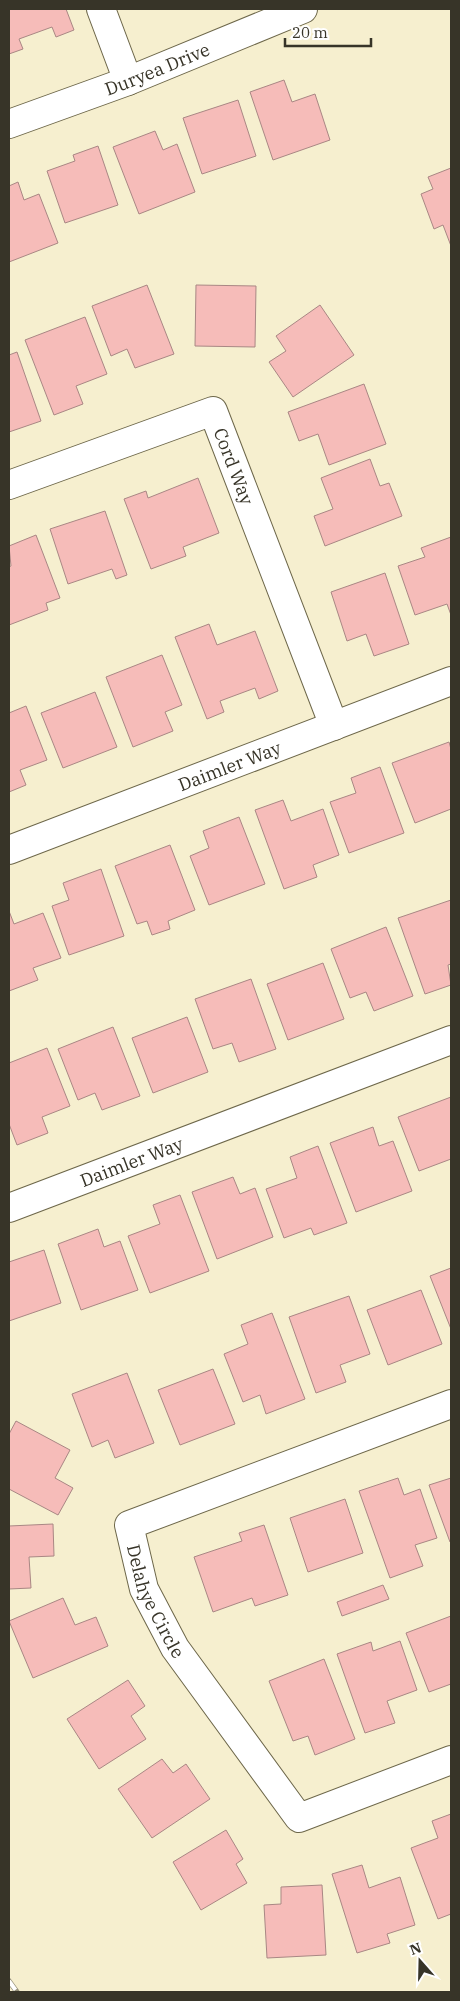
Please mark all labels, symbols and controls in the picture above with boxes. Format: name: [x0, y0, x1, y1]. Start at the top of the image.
scale bar: [285, 15, 371, 47]
text: 20 m: [292, 23, 328, 42]
street label: Duryea Drive: [101, 37, 213, 100]
street label: Cord Way: [209, 424, 259, 508]
street label: Daimler Way: [175, 736, 284, 796]
street label: Daimler Way: [77, 1131, 186, 1191]
street label: Delahye Circle: [122, 1542, 190, 1662]
north arrow: [395, 1936, 445, 1986]
text: N: [407, 1938, 424, 1959]

